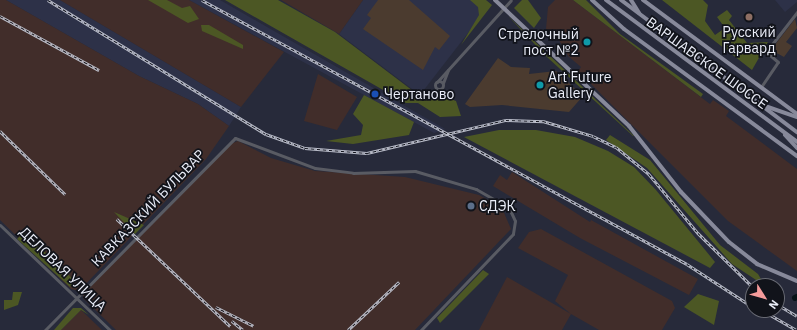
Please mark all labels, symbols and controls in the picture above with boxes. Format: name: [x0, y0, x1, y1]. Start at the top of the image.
marker: Русский Гарвард: [744, 12, 754, 22]
street label: ВАРШАВСКОЕ ШОССЕ: [643, 13, 771, 113]
place label: Русский Гарвард: [722, 24, 776, 56]
place label: Стрелочный пост №2: [498, 26, 579, 58]
marker: Стрелочный пост №2: [582, 37, 592, 47]
place label: Art Future Gallery: [548, 69, 611, 102]
marker: Art Future Gallery: [535, 80, 545, 90]
place label: Чертаново: [384, 86, 454, 102]
marker: Чертаново: [369, 88, 381, 100]
street label: КАВКАЗСКИЙ БУЛЬВАР: [88, 146, 208, 270]
place label: СДЭК: [479, 198, 516, 214]
marker: СДЭК: [466, 201, 476, 211]
street label: ДЕЛОВАЯ УЛИЦА: [16, 223, 110, 315]
north arrow: [745, 278, 785, 318]
text: N: [766, 297, 782, 312]

